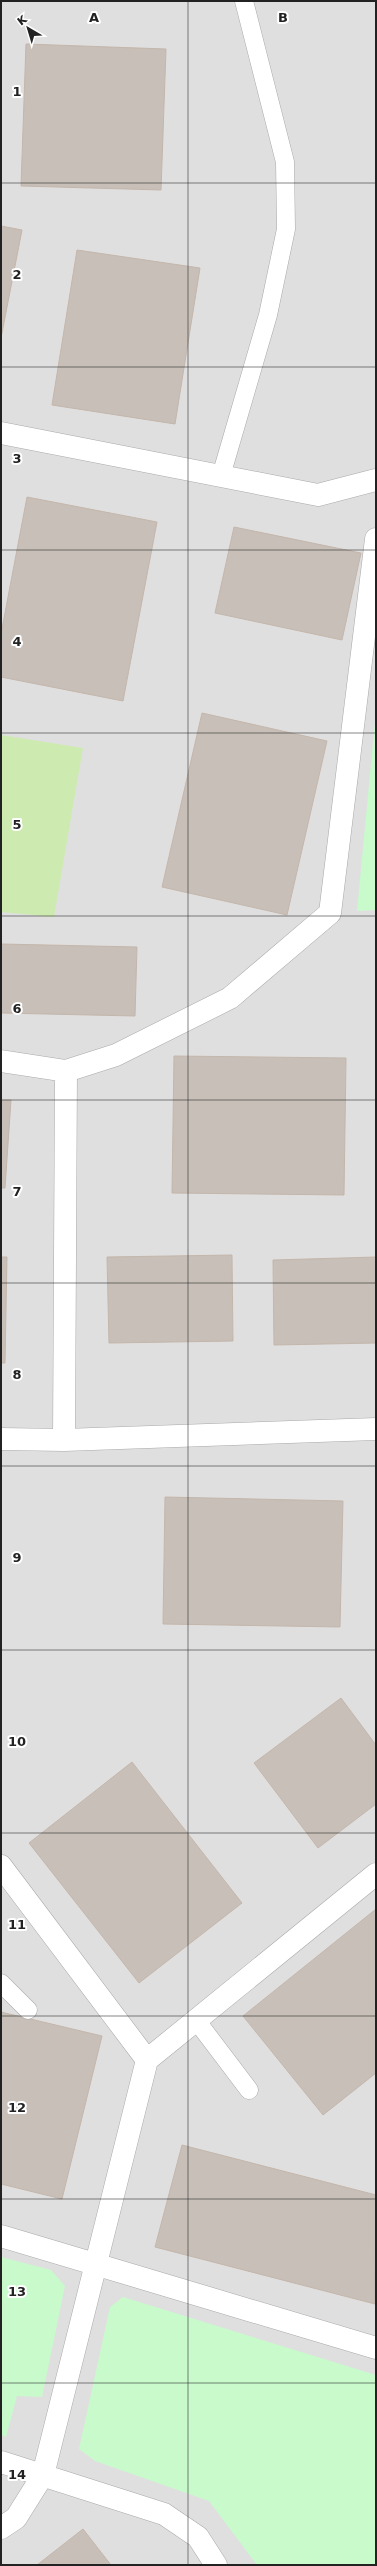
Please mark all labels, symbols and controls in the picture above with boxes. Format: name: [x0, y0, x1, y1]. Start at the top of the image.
north arrow: [8, 8, 48, 48]
text: A: [89, 10, 99, 25]
text: B: [278, 10, 288, 25]
text: K: [15, 12, 30, 28]
text: 1: [12, 84, 22, 99]
text: 2: [12, 267, 22, 282]
text: 3: [12, 451, 22, 466]
text: 4: [12, 634, 22, 649]
text: 5: [12, 817, 22, 832]
text: 6: [12, 1001, 22, 1016]
text: 7: [12, 1184, 22, 1199]
text: 8: [12, 1367, 22, 1382]
text: 9: [12, 1550, 22, 1565]
text: 10: [8, 1734, 26, 1749]
text: 11: [8, 1917, 26, 1932]
text: 12: [8, 2100, 26, 2115]
text: 13: [8, 2284, 26, 2299]
text: 14: [8, 2467, 26, 2482]

